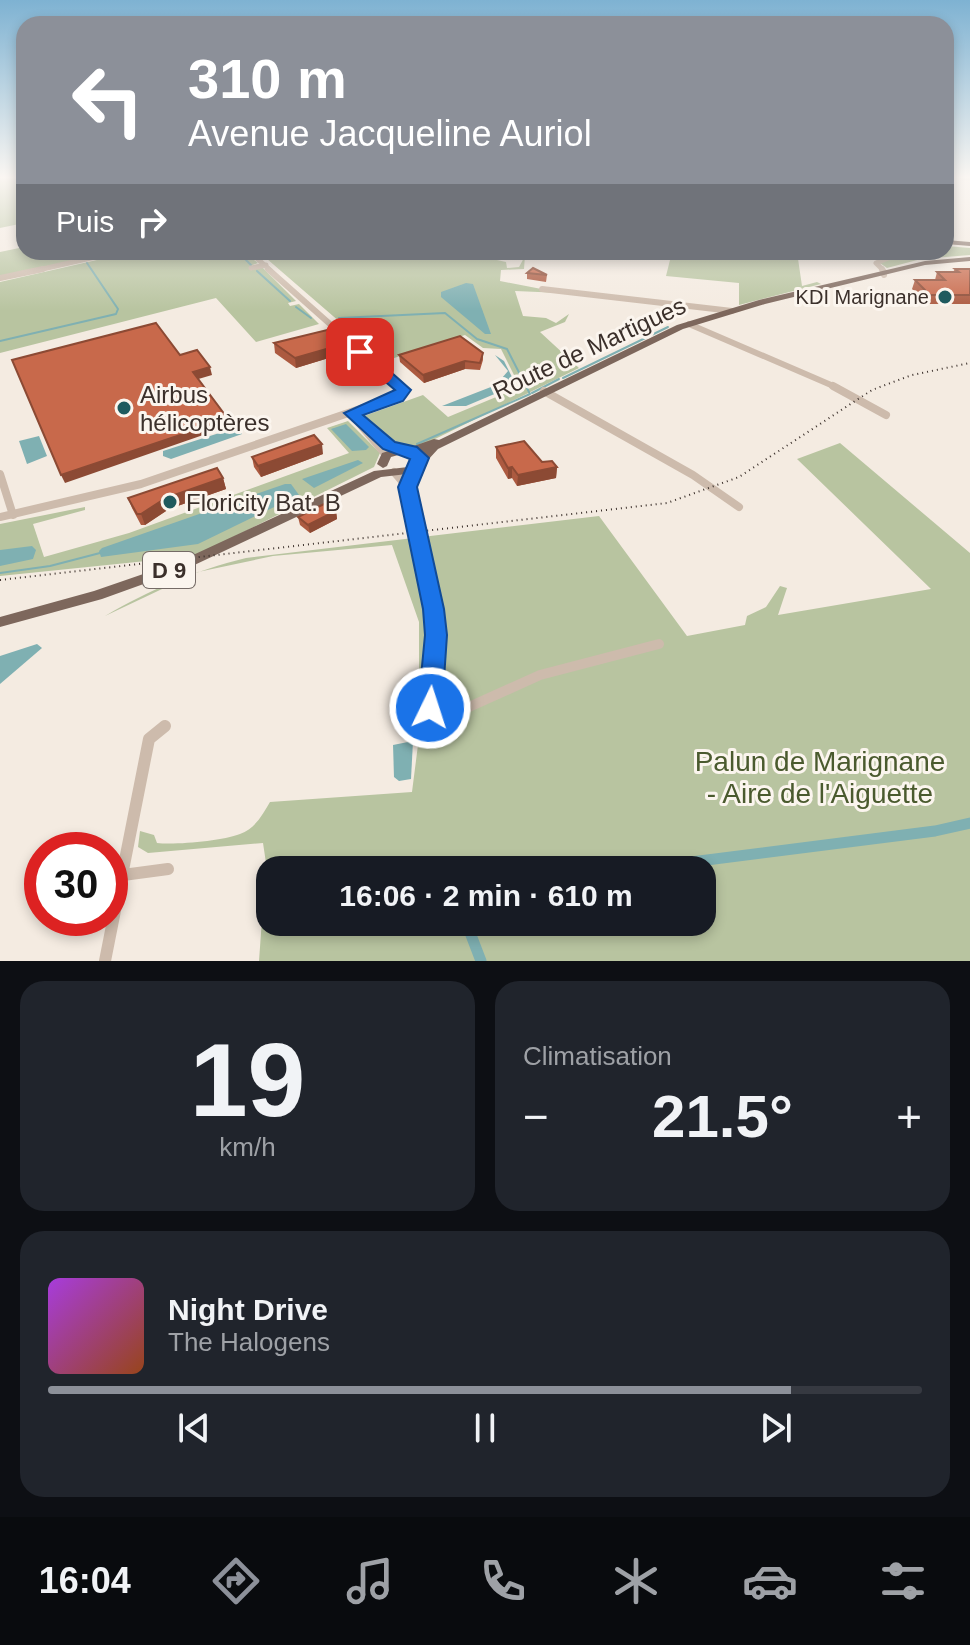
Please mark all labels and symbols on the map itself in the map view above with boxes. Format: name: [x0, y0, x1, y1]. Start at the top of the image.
place label: KDI Marignane: [796, 286, 929, 308]
marker: KDI Marignane: [936, 288, 954, 306]
street label: Route de Martigues: [488, 292, 690, 404]
pin: [326, 318, 394, 386]
place label: Airbus hélicoptères: [140, 381, 269, 436]
marker: Airbus hélicoptères: [115, 399, 133, 417]
place label: Floricity Bat. B: [186, 489, 341, 516]
marker: Floricity Bat. B: [161, 493, 179, 511]
road number: D 9: [143, 552, 195, 588]
position arrow: [388, 666, 472, 750]
park label: Palun de Marignane - Aire de l'Aiguette: [695, 746, 945, 809]
speed limit sign: 30: [24, 832, 128, 936]

